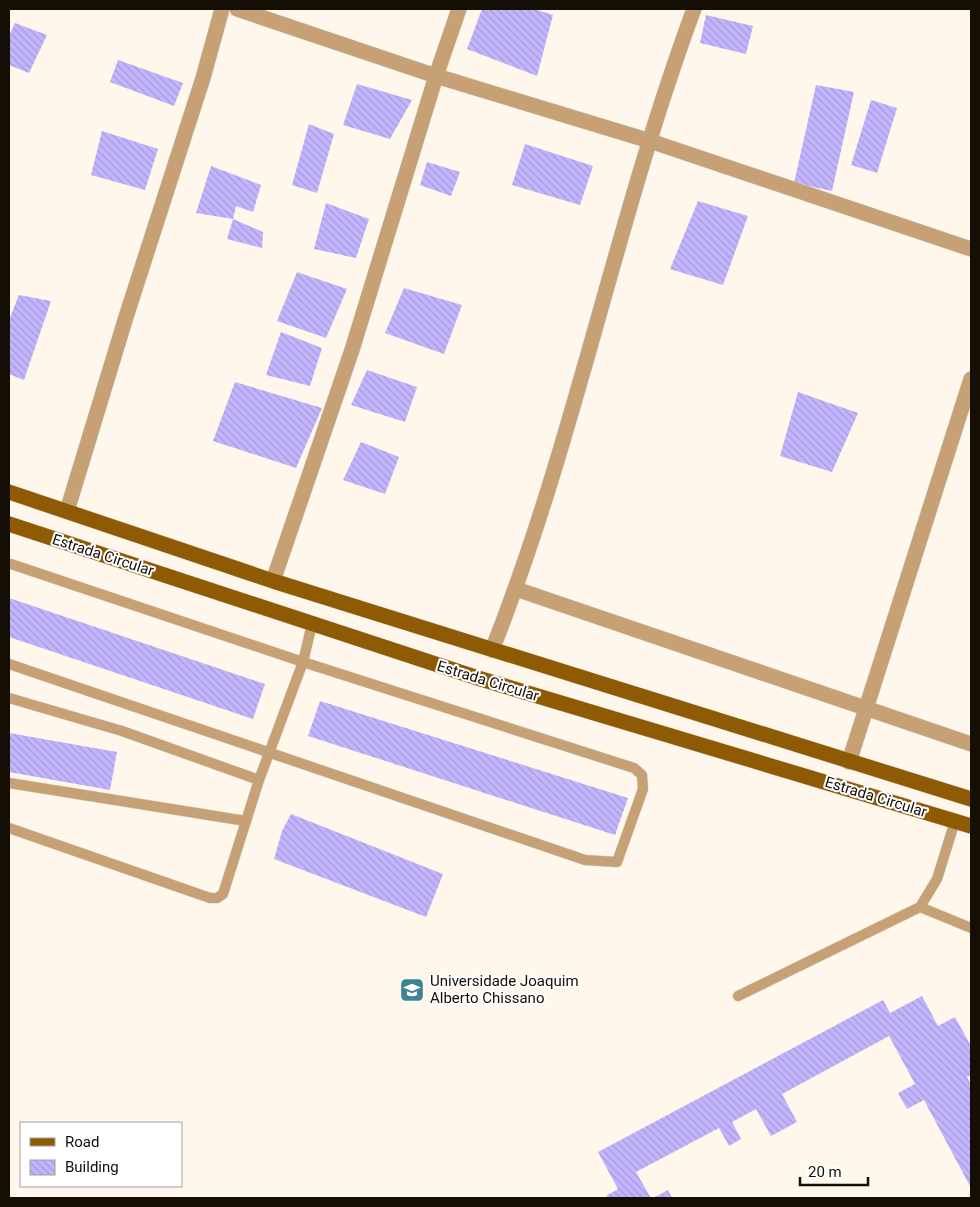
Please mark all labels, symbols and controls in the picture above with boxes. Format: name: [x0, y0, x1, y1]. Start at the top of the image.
street label: Estrada Circular: [50, 530, 156, 580]
street label: Estrada Circular: [435, 657, 541, 705]
street label: Estrada Circular: [823, 773, 929, 821]
place label: Universidade Joaquim Alberto Chissano: [430, 972, 579, 1007]
school or university icon: Universidade Joaquim Alberto Chissano: [399, 977, 425, 1003]
legend: [20, 1122, 182, 1187]
text: Road: [65, 1133, 99, 1151]
scale bar: [800, 1154, 868, 1186]
text: Building: [65, 1158, 119, 1176]
text: 20 m: [808, 1163, 842, 1181]

